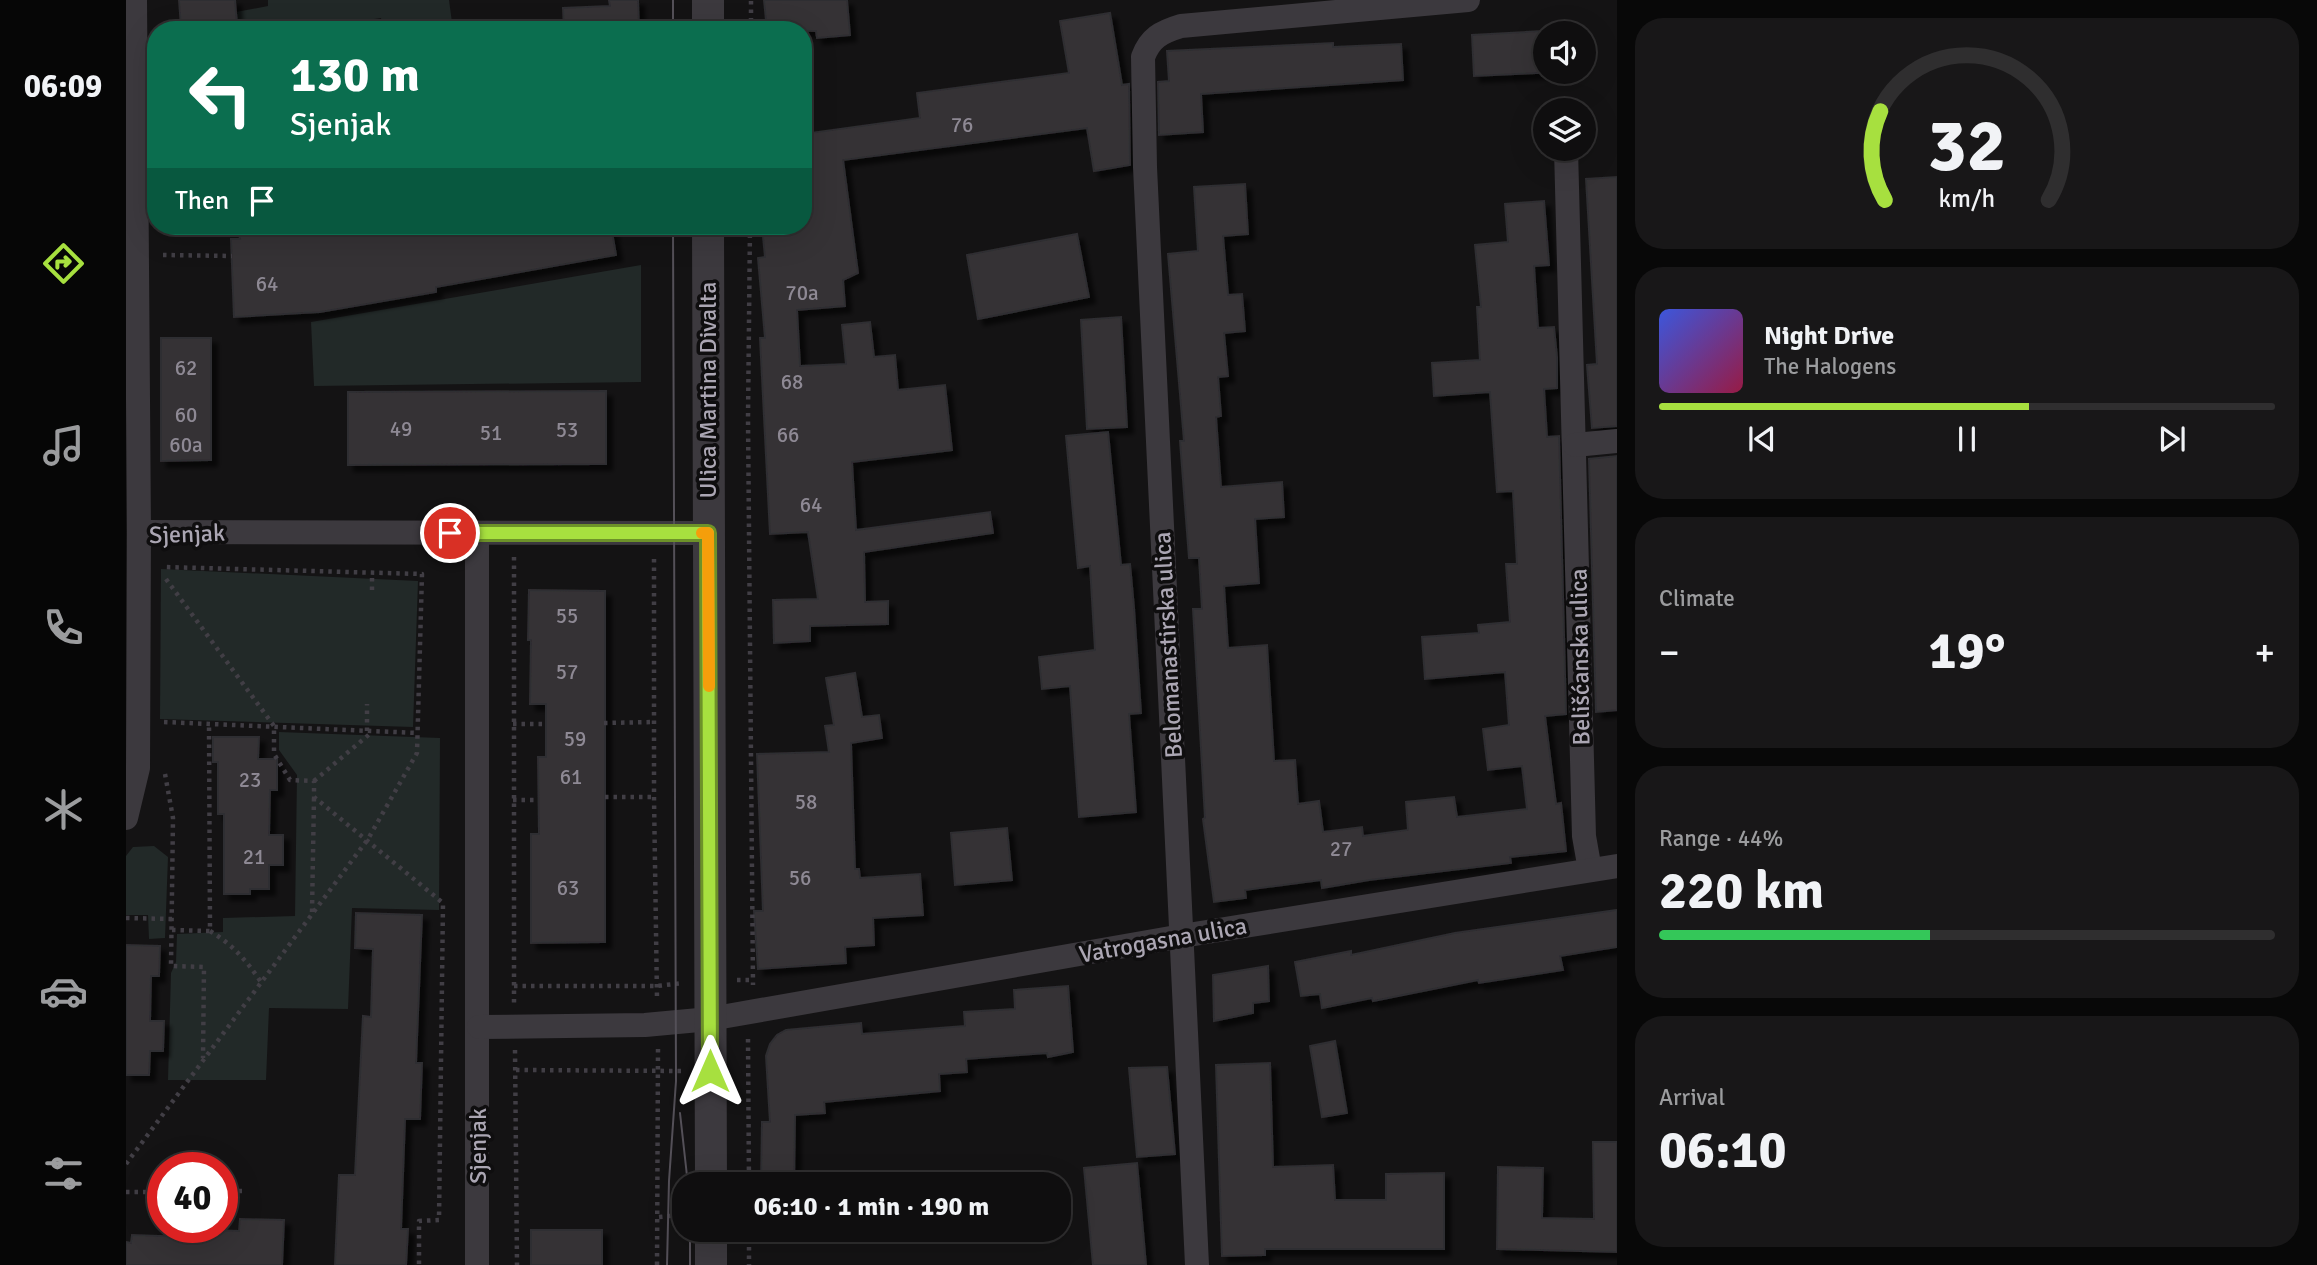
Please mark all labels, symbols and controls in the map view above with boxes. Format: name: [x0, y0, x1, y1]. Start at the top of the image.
map controls: [1533, 21, 1596, 161]
button: sound: [1533, 21, 1596, 84]
text: 130 m: [290, 45, 420, 105]
icon: left: [175, 49, 266, 140]
text: 06:09: [24, 67, 102, 106]
button: layers: [1533, 98, 1596, 161]
text: 32: [1928, 102, 2006, 191]
text: Sjenjak: [290, 105, 391, 144]
house number: 76: [951, 112, 973, 138]
icon: arrive: [243, 182, 281, 220]
text: km/h: [1939, 183, 1995, 214]
text: Then: [175, 185, 229, 217]
icon: directions: [39, 239, 88, 288]
house number: 64: [256, 271, 278, 297]
house number: 70a: [785, 280, 819, 306]
street label: Ulica Martina Divalta: [693, 282, 723, 498]
text: Night Drive: [1764, 320, 1894, 352]
text: The Halogens: [1764, 352, 1896, 381]
house number: 62: [175, 355, 197, 381]
house number: 68: [781, 369, 803, 395]
house number: 60: [175, 402, 197, 428]
house number: 49: [390, 416, 412, 442]
house number: 53: [556, 417, 578, 443]
house number: 51: [480, 420, 502, 446]
icon: previous: [1743, 420, 1781, 458]
icon: pause: [1948, 420, 1986, 458]
icon: next: [2153, 420, 2191, 458]
icon: music: [39, 421, 88, 470]
house number: 66: [777, 422, 799, 448]
house number: 60a: [169, 432, 203, 458]
house number: 64: [800, 492, 822, 518]
pin: [420, 503, 480, 563]
icon: arrive: [431, 514, 469, 552]
street label: Sjenjak: [148, 518, 226, 550]
street label: Belomanastirska ulica: [1147, 531, 1189, 759]
street label: Belišćanska ulica: [1563, 568, 1597, 746]
text: Climate: [1659, 584, 1735, 613]
icon: phone: [39, 603, 88, 652]
house number: 55: [556, 603, 578, 629]
text: 19°: [1929, 619, 2005, 683]
text: −: [1659, 629, 1680, 676]
text: +: [2254, 629, 2275, 676]
house number: 57: [556, 659, 578, 685]
house number: 59: [564, 726, 586, 752]
house number: 61: [560, 764, 582, 790]
house number: 23: [239, 767, 261, 793]
icon: climate: [39, 785, 88, 834]
house number: 58: [795, 789, 817, 815]
text: Range · 44%: [1659, 824, 1783, 853]
house number: 27: [1330, 836, 1352, 862]
house number: 21: [243, 844, 265, 870]
text: 220 km: [1659, 859, 1824, 923]
house number: 56: [789, 865, 811, 891]
house number: 63: [557, 875, 579, 901]
street label: Vatrogasna ulica: [1077, 910, 1249, 970]
icon: car: [39, 967, 88, 1016]
position arrow: [673, 1034, 747, 1108]
text: Arrival: [1659, 1083, 1725, 1112]
street label: Sjenjak: [463, 1108, 493, 1184]
text: 06:10: [1659, 1118, 1787, 1182]
icon: filters: [39, 1149, 88, 1198]
speed limit sign: 40: [147, 1152, 238, 1243]
text: 06:10 · 1 min · 190 m: [754, 1191, 989, 1223]

